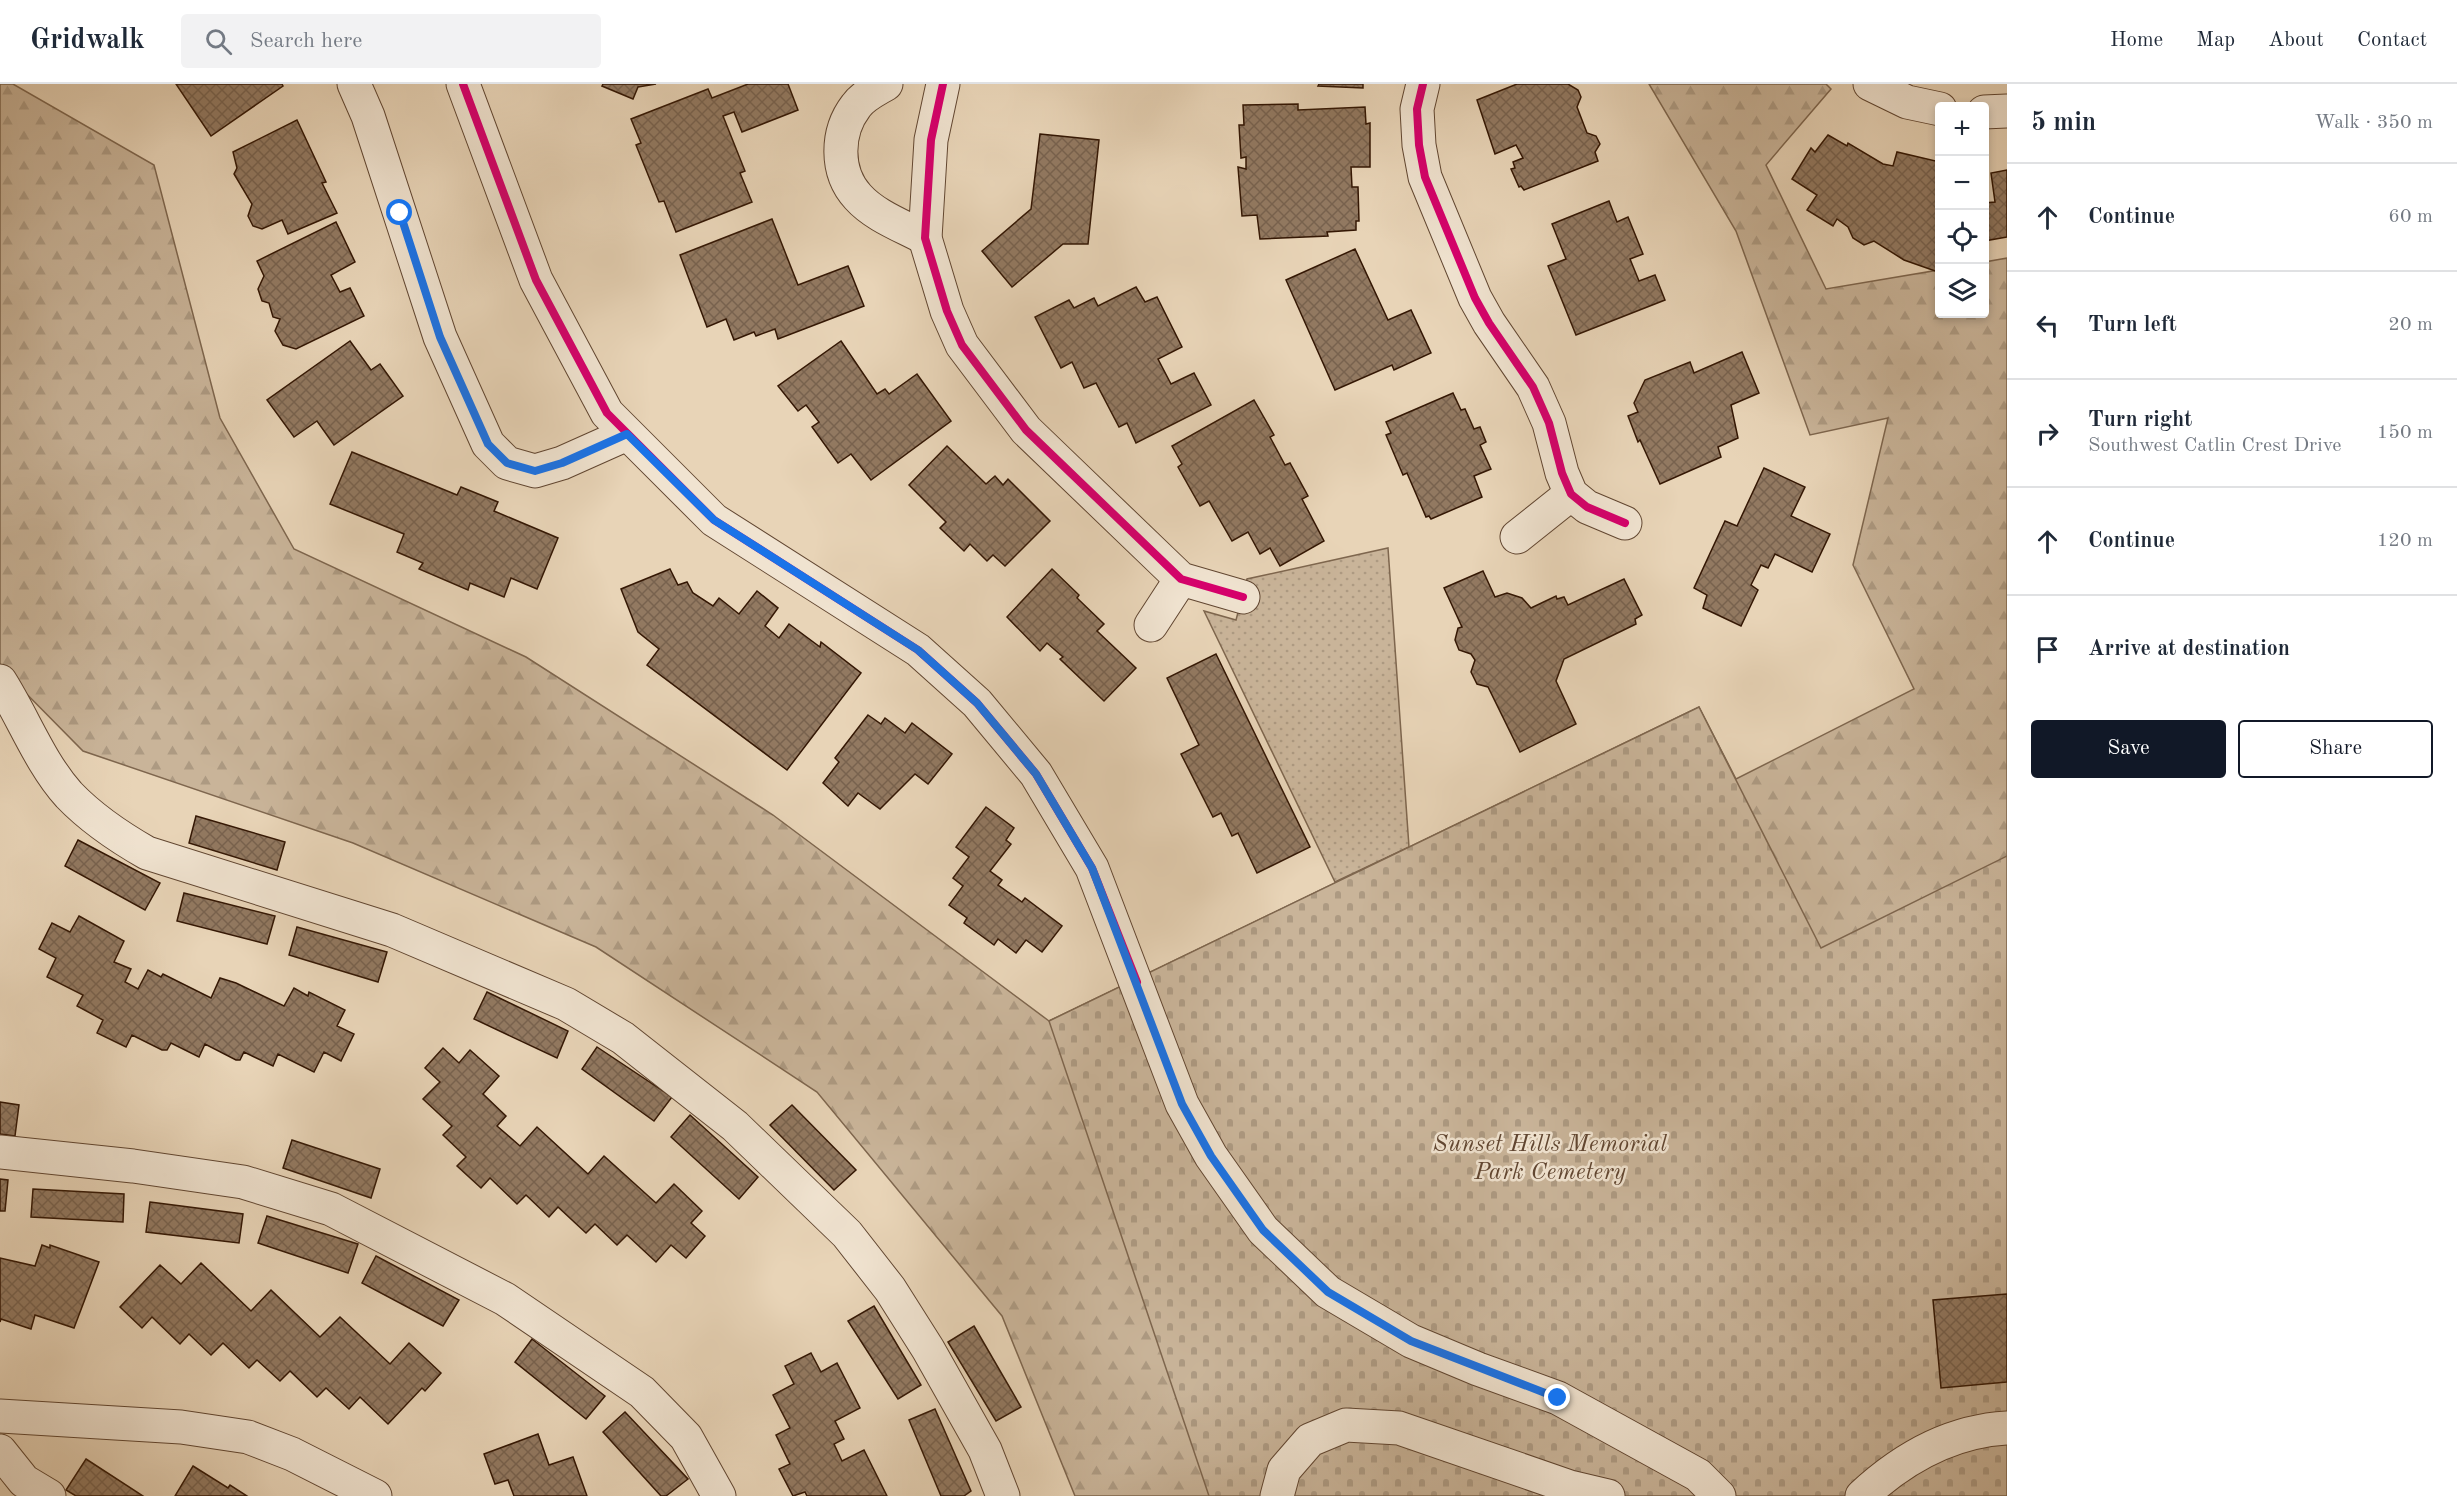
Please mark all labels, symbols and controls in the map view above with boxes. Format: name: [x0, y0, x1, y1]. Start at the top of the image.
search box: [181, 14, 601, 68]
icon: search: [202, 25, 235, 58]
text: Gridwalk: [30, 27, 145, 55]
text: Search here: [250, 30, 362, 52]
text: Home: [2110, 30, 2163, 51]
text: Map: [2196, 30, 2235, 51]
text: About: [2268, 30, 2324, 51]
text: Contact: [2357, 30, 2427, 51]
map controls: [1935, 102, 1989, 318]
button: +: [1935, 102, 1989, 156]
text: 5 min: [2031, 110, 2096, 136]
text: Walk · 350 m: [2314, 113, 2433, 133]
button: −: [1935, 156, 1989, 210]
route start: [386, 199, 412, 225]
icon: ahead: [2031, 201, 2064, 234]
text: Continue: [2088, 206, 2175, 228]
text: 60 m: [2388, 207, 2433, 227]
button: locate: [1935, 210, 1989, 264]
button: layers: [1935, 264, 1989, 318]
icon: left: [2031, 309, 2064, 342]
text: Turn left: [2088, 314, 2177, 336]
text: 20 m: [2388, 315, 2433, 335]
text: Turn right: [2088, 409, 2192, 431]
icon: right: [2031, 417, 2064, 450]
text: 150 m: [2377, 423, 2433, 443]
text: Southwest Catlin Crest Drive: [2088, 436, 2342, 456]
icon: ahead: [2031, 525, 2064, 558]
text: Continue: [2088, 530, 2175, 552]
text: 120 m: [2377, 531, 2433, 551]
icon: arrive: [2031, 633, 2064, 666]
text: Arrive at destination: [2088, 638, 2290, 660]
button: Save: [2031, 720, 2226, 778]
button: Share: [2238, 720, 2433, 778]
park label: Sunset Hills Memorial Park Cemetery: [1433, 1133, 1667, 1185]
route end: [1544, 1384, 1570, 1410]

